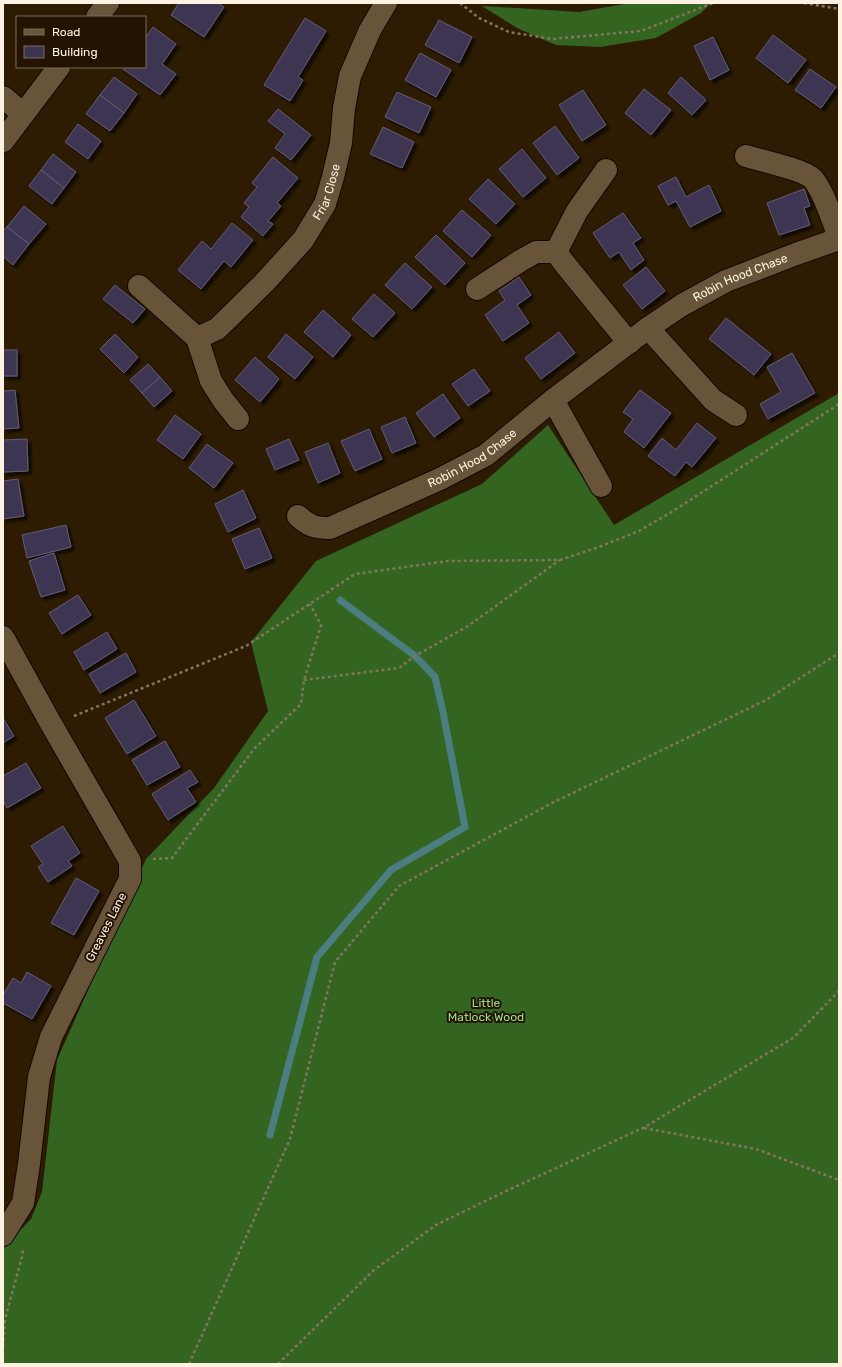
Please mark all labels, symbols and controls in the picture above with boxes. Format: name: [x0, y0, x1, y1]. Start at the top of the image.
legend: [16, 16, 146, 68]
text: Road: [52, 25, 80, 39]
text: Building: [52, 45, 98, 59]
street label: Friar Close: [310, 162, 343, 222]
street label: Robin Hood Chase: [690, 251, 790, 305]
street label: Robin Hood Chase: [425, 426, 520, 491]
street label: Greaves Lane: [83, 890, 129, 964]
park label: Little Matlock Wood: [448, 996, 524, 1024]

